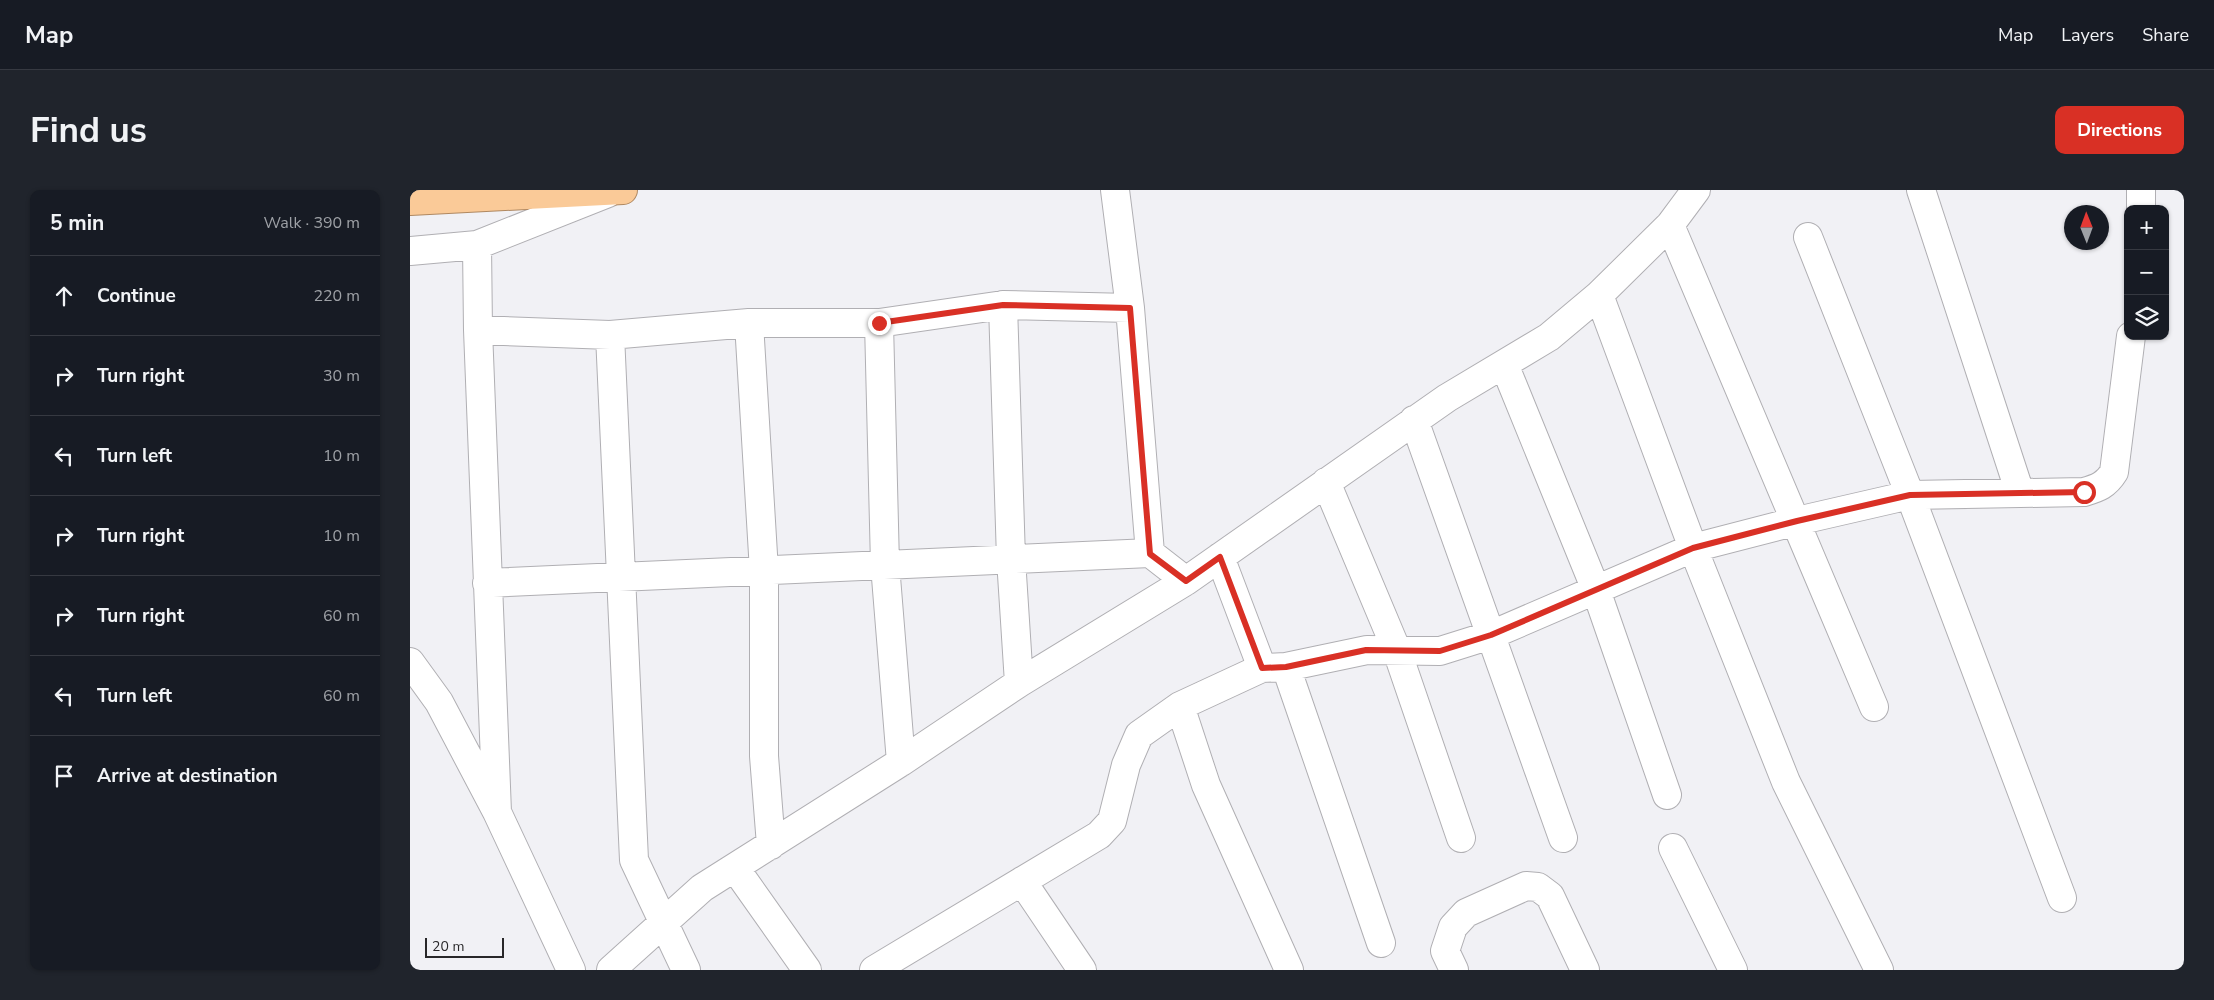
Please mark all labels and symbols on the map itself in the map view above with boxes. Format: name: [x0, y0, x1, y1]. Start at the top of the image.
north arrow: [2064, 205, 2109, 250]
route end: [868, 312, 891, 335]
route start: [2073, 481, 2096, 504]
scale bar: [425, 935, 504, 958]

